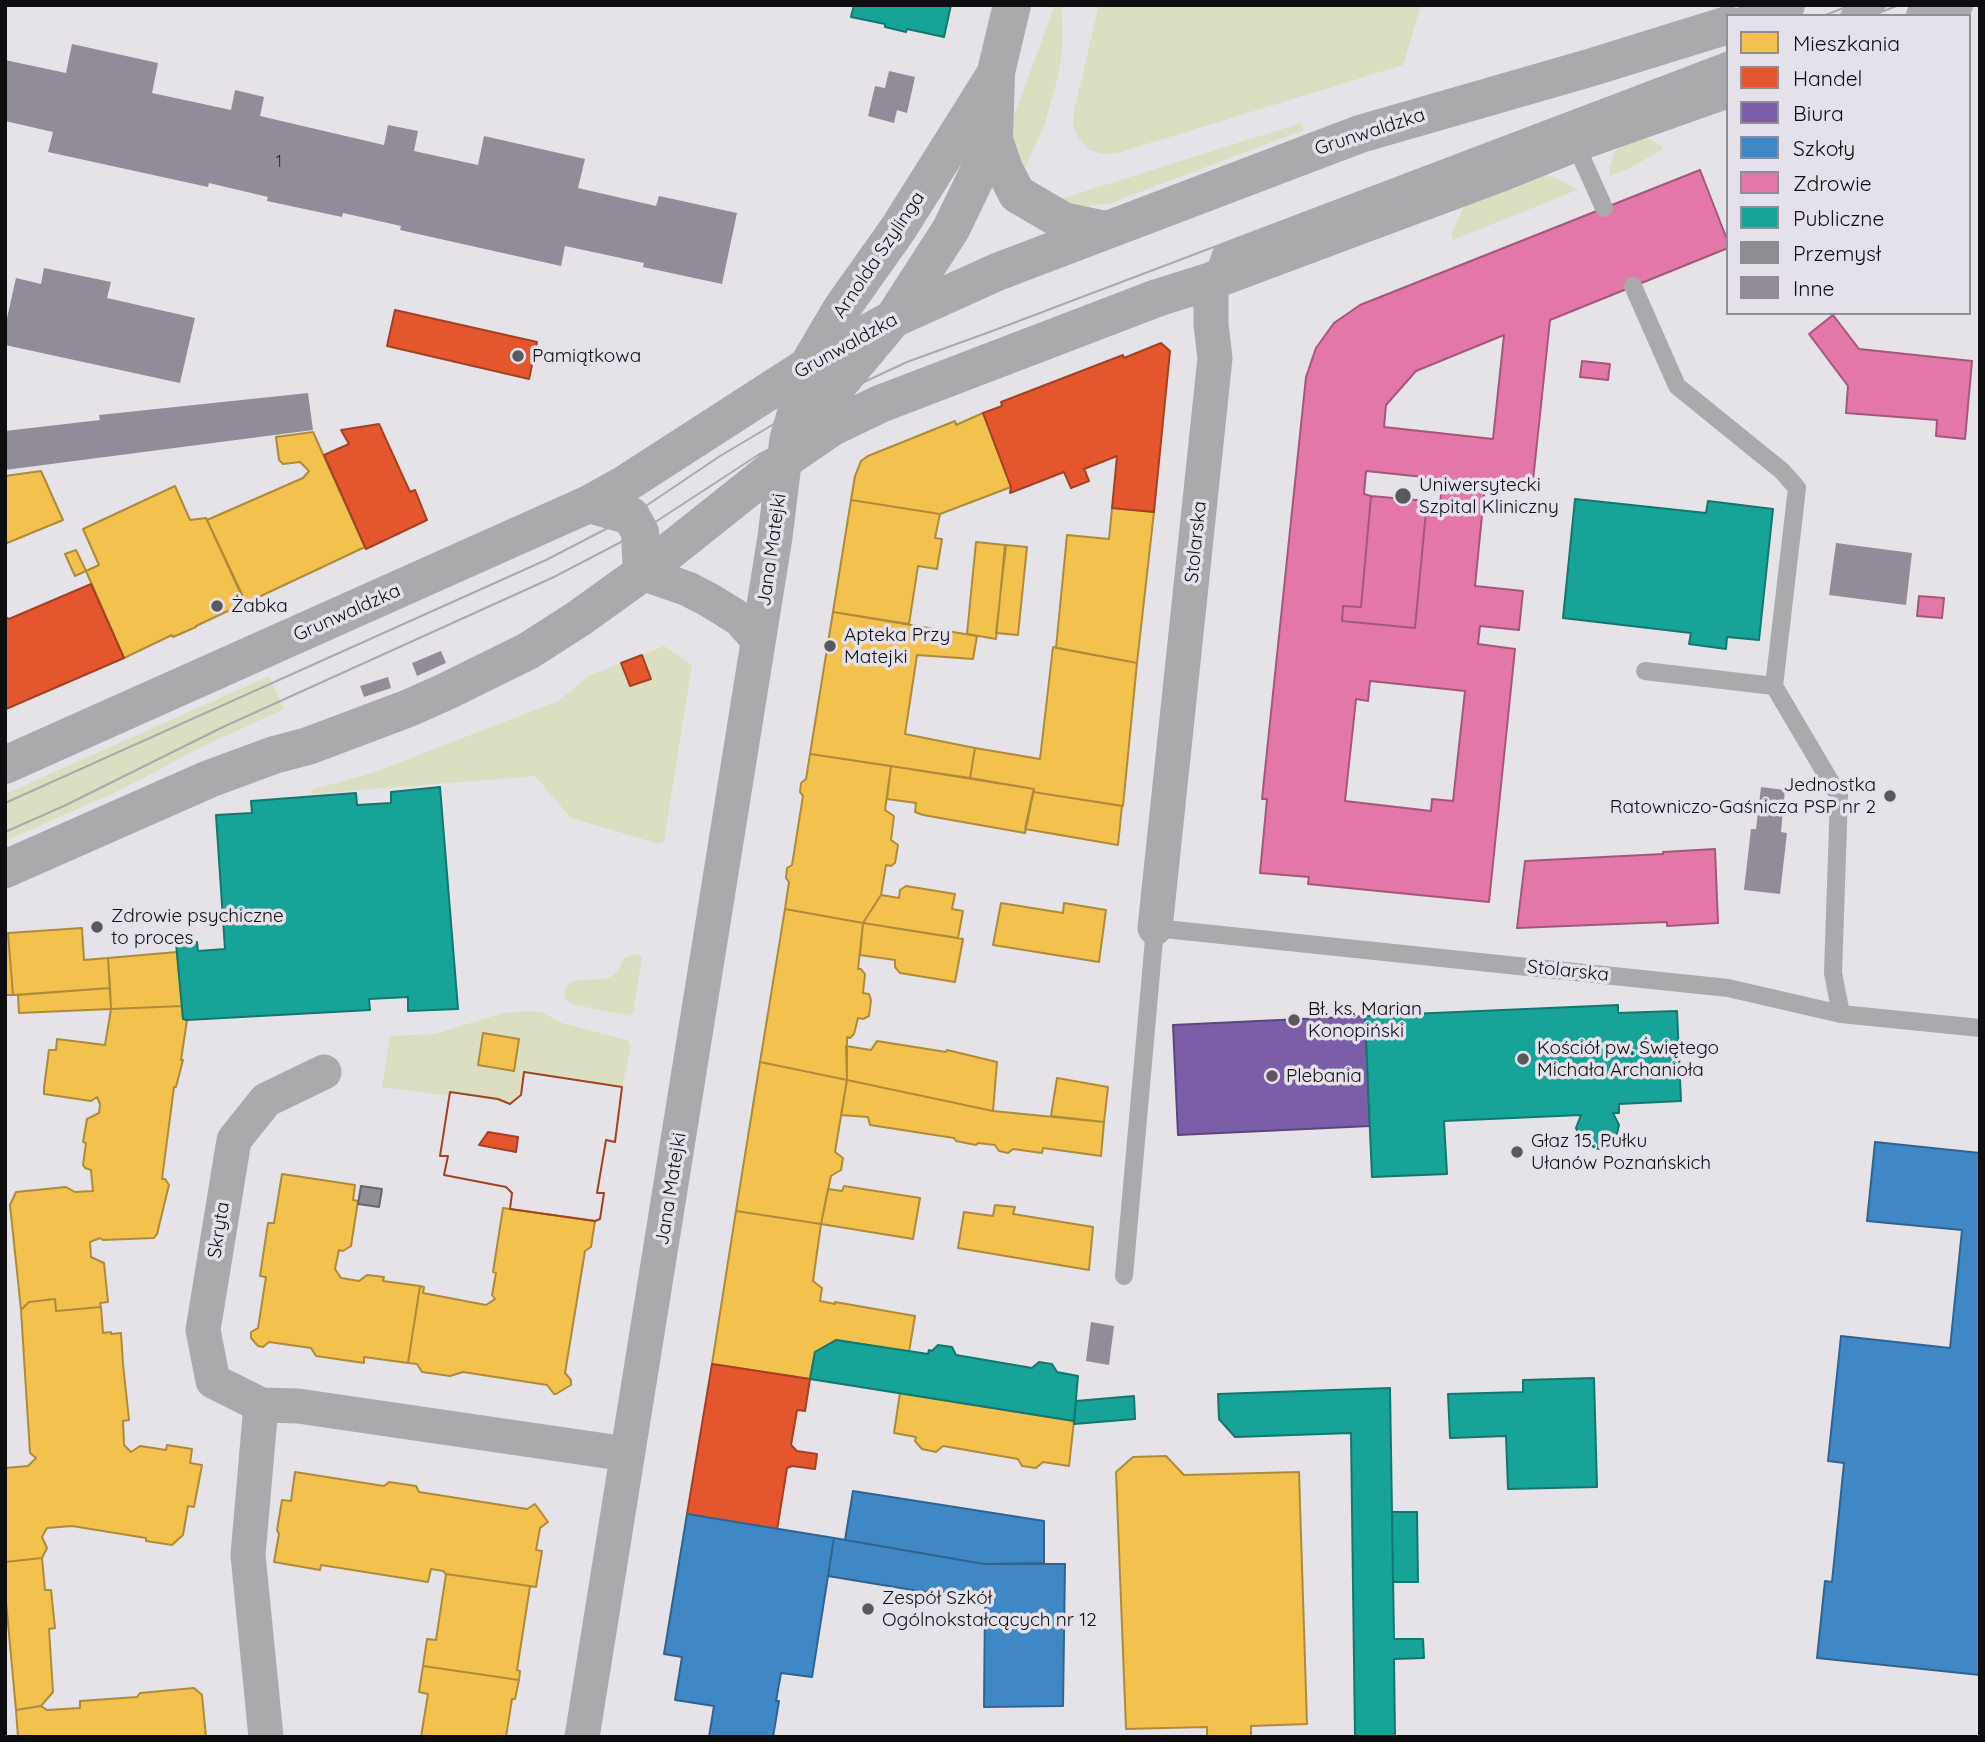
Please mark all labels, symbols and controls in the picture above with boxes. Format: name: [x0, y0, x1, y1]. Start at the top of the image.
legend: [1726, 14, 1971, 315]
text: Mieszkania: [1793, 30, 1900, 56]
text: Handel: [1793, 65, 1862, 91]
text: Biura: [1793, 100, 1844, 126]
street label: Grunwaldzka: [1312, 103, 1428, 161]
text: Szkoły: [1793, 135, 1855, 161]
house number: 1: [276, 152, 282, 172]
text: Zdrowie: [1793, 170, 1872, 196]
street label: Arnolda Szylinga: [828, 187, 930, 323]
text: Publiczne: [1793, 205, 1884, 231]
text: Przemysł: [1793, 240, 1881, 266]
text: Inne: [1793, 275, 1834, 301]
street label: Grunwaldzka: [790, 308, 902, 384]
place label: Pamiątkowa: [532, 345, 641, 367]
marker: Pamiątkowa: [510, 348, 526, 364]
place label: Uniwersytecki Szpital Kliniczny: [1419, 474, 1559, 518]
marker: Uniwersytecki Szpital Kliniczny: [1393, 486, 1413, 506]
street label: Jana Matejki: [753, 492, 791, 608]
street label: Stolarska: [1180, 500, 1212, 584]
street label: Grunwaldzka: [290, 579, 404, 647]
place label: Żabka: [231, 595, 288, 617]
marker: Żabka: [209, 598, 225, 614]
place label: Apteka Przy Matejki: [844, 624, 950, 668]
marker: Apteka Przy Matejki: [822, 638, 838, 654]
place label: Jednostka Ratowniczo-Gaśnicza PSP nr 2: [1610, 774, 1876, 818]
marker: Jednostka Ratowniczo-Gaśnicza PSP nr 2: [1882, 788, 1898, 804]
place label: Zdrowie psychiczne to proces: [111, 905, 284, 949]
marker: Zdrowie psychiczne to proces: [89, 919, 105, 935]
street label: Stolarska: [1526, 955, 1610, 987]
place label: Bł. ks. Marian Konopiński: [1308, 998, 1422, 1042]
marker: Bł. ks. Marian Konopiński: [1286, 1012, 1302, 1028]
place label: Kościół pw. Świętego Michała Archanioła: [1537, 1037, 1719, 1081]
marker: Kościół pw. Świętego Michała Archanioła: [1515, 1051, 1531, 1067]
place label: Plebania: [1286, 1065, 1362, 1087]
marker: Plebania: [1264, 1068, 1280, 1084]
place label: Głaz 15. Pułku Ułanów Poznańskich: [1531, 1130, 1711, 1174]
street label: Jana Matejki: [651, 1131, 691, 1247]
marker: Głaz 15. Pułku Ułanów Poznańskich: [1509, 1144, 1525, 1160]
street label: Skryta: [203, 1200, 235, 1260]
place label: Zespół Szkół Ogólnokstałcących nr 12: [882, 1587, 1097, 1631]
marker: Zespół Szkół Ogólnokstałcących nr 12: [860, 1601, 876, 1617]

